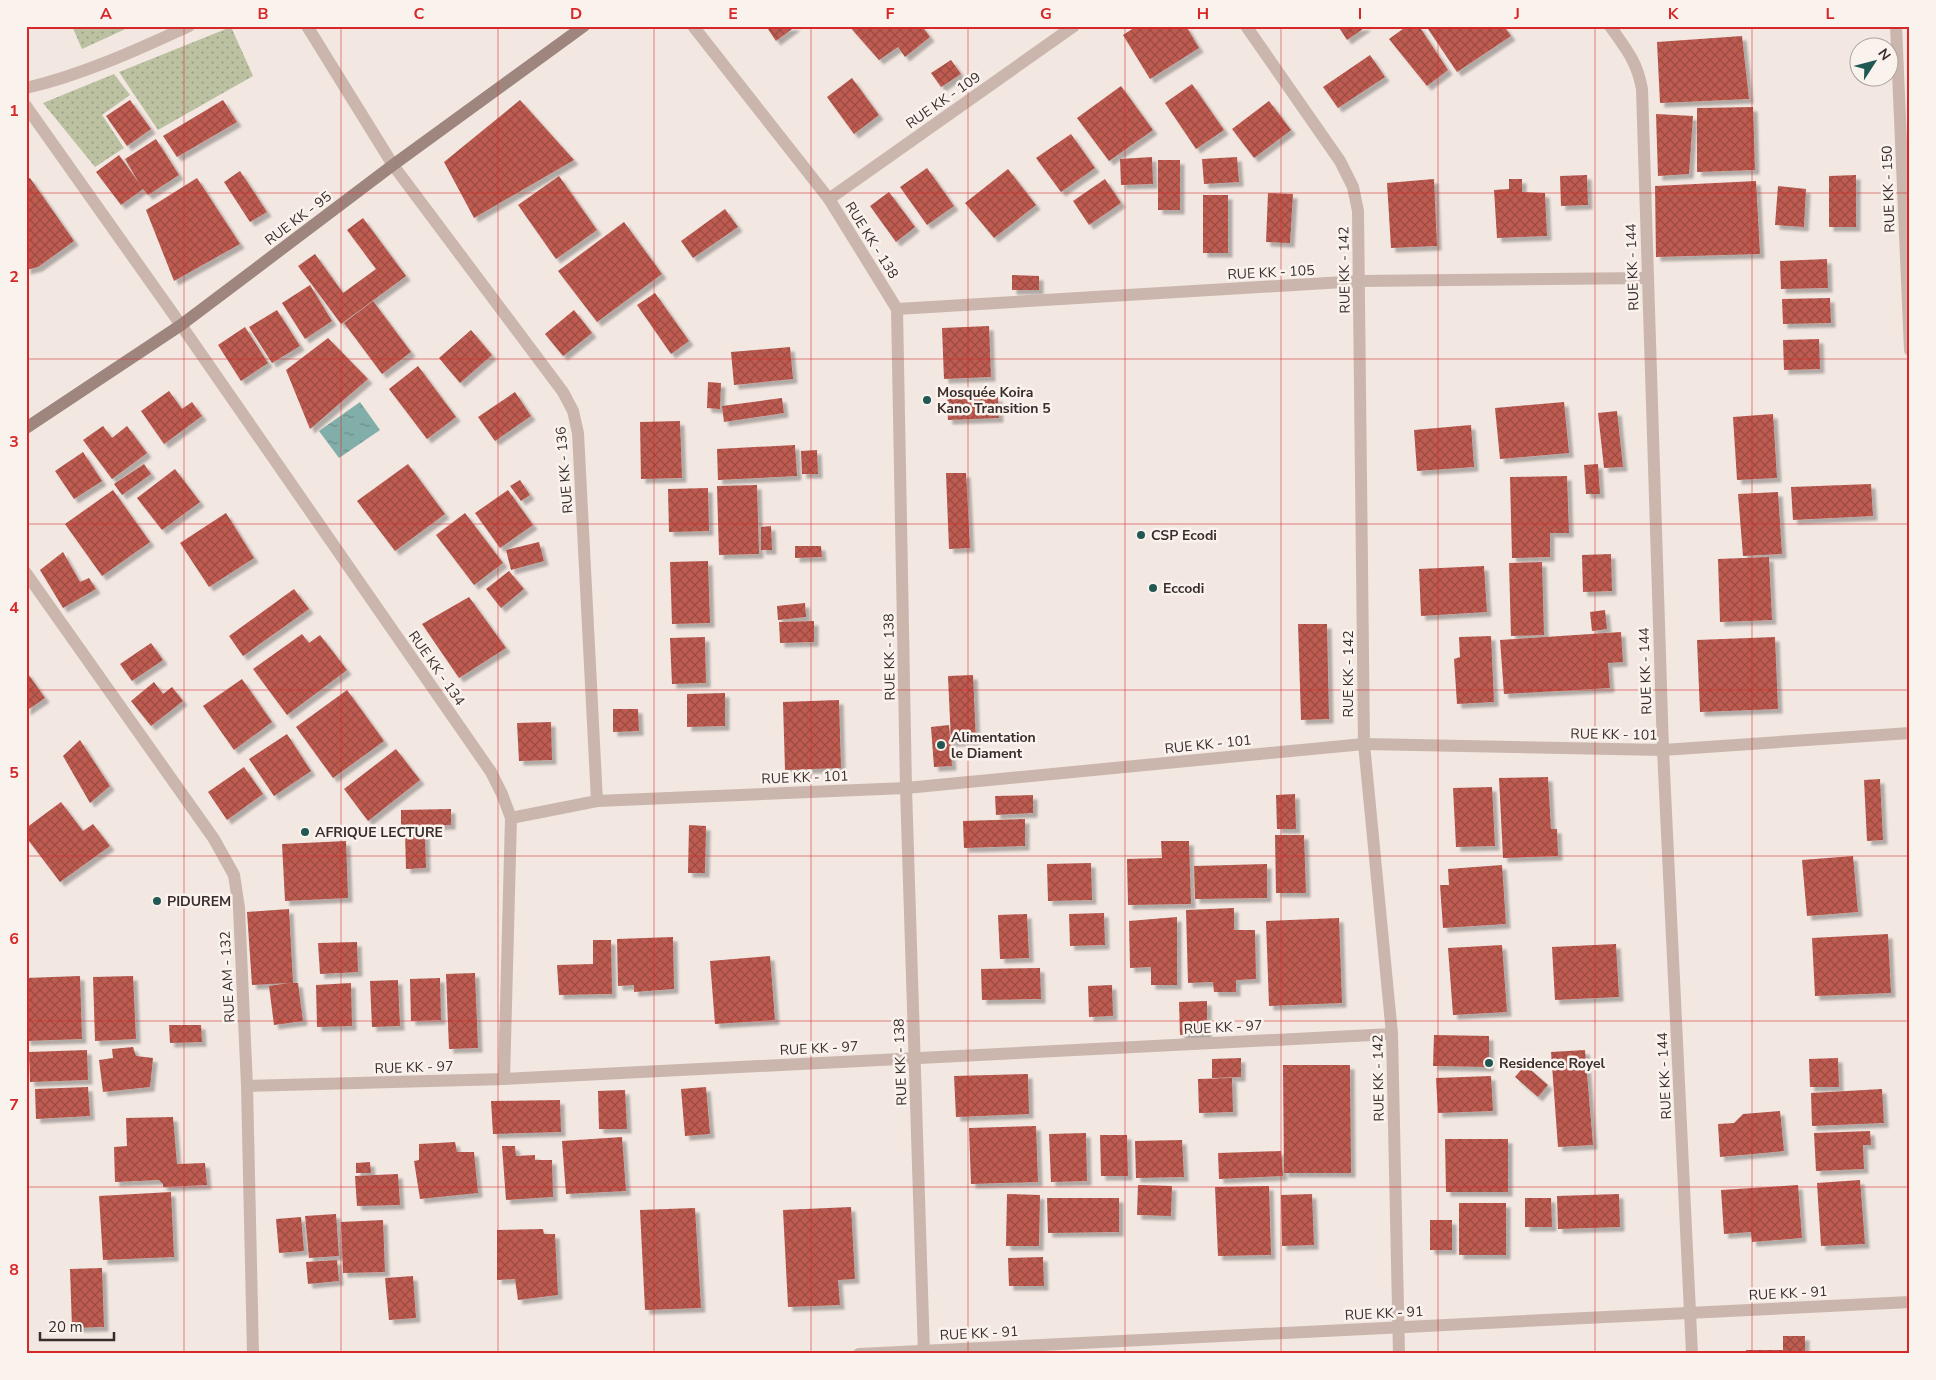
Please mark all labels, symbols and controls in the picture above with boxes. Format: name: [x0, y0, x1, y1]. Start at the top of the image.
text: A: [100, 3, 112, 25]
text: B: [257, 3, 269, 25]
text: C: [414, 3, 425, 25]
text: D: [570, 3, 582, 25]
text: E: [728, 3, 738, 25]
text: F: [886, 3, 895, 25]
text: G: [1040, 3, 1052, 25]
text: H: [1197, 3, 1209, 25]
text: I: [1358, 3, 1362, 25]
text: J: [1513, 3, 1520, 25]
text: K: [1668, 3, 1680, 25]
text: L: [1826, 3, 1835, 25]
north arrow: [1848, 38, 1898, 88]
text: N: [1873, 45, 1895, 64]
street label: RUE KK - 109: [902, 68, 984, 133]
text: 1: [9, 100, 19, 122]
street label: RUE KK - 150: [1877, 145, 1900, 233]
street label: RUE KK - 95: [261, 187, 335, 250]
street label: RUE KK - 138: [840, 198, 903, 282]
street label: RUE KK - 144: [1621, 223, 1644, 311]
street label: RUE KK - 142: [1334, 226, 1355, 314]
street label: RUE KK - 105: [1227, 261, 1315, 284]
text: 2: [9, 266, 19, 288]
place label: Mosquée Koira Kano Transition 5: [937, 383, 1051, 418]
marker: Mosquée Koira Kano Transition 5: [921, 394, 933, 406]
street label: RUE KK - 136: [551, 426, 578, 514]
text: 3: [9, 431, 19, 453]
place label: CSP Ecodi: [1151, 526, 1217, 545]
marker: CSP Ecodi: [1135, 529, 1147, 541]
place label: Eccodi: [1163, 579, 1204, 598]
marker: Eccodi: [1147, 582, 1159, 594]
text: 4: [9, 597, 19, 619]
street label: RUE KK - 138: [879, 613, 900, 701]
street label: RUE KK - 134: [404, 627, 469, 709]
street label: RUE KK - 144: [1634, 627, 1657, 715]
street label: RUE KK - 142: [1339, 630, 1358, 718]
street label: RUE KK - 101: [1570, 724, 1658, 745]
place label: Alimentation le Diament: [951, 728, 1036, 763]
street label: RUE KK - 101: [1164, 730, 1252, 759]
marker: Alimentation le Diament: [935, 739, 947, 751]
text: 5: [9, 762, 19, 784]
street label: RUE KK - 101: [761, 766, 849, 789]
place label: AFRIQUE LECTURE: [315, 823, 443, 842]
marker: AFRIQUE LECTURE: [299, 826, 311, 838]
place label: PIDUREM: [167, 892, 231, 911]
marker: PIDUREM: [151, 895, 163, 907]
text: 6: [9, 928, 19, 950]
street label: RUE AM - 132: [216, 931, 239, 1023]
street label: RUE KK - 97: [1183, 1016, 1263, 1039]
street label: RUE KK - 138: [889, 1018, 912, 1106]
street label: RUE KK - 144: [1653, 1032, 1676, 1120]
street label: RUE KK - 142: [1368, 1034, 1389, 1122]
street label: RUE KK - 97: [779, 1037, 859, 1060]
place label: Residence Royel: [1499, 1054, 1606, 1073]
street label: RUE KK - 97: [374, 1057, 454, 1078]
marker: Residence Royel: [1483, 1057, 1495, 1069]
text: 7: [9, 1094, 19, 1116]
text: 8: [9, 1259, 19, 1281]
street label: RUE KK - 91: [1748, 1282, 1828, 1305]
street label: RUE KK - 91: [1344, 1302, 1424, 1325]
scale bar: [40, 1310, 114, 1342]
text: 20 m: [48, 1317, 83, 1337]
street label: RUE KK - 91: [939, 1322, 1019, 1345]

